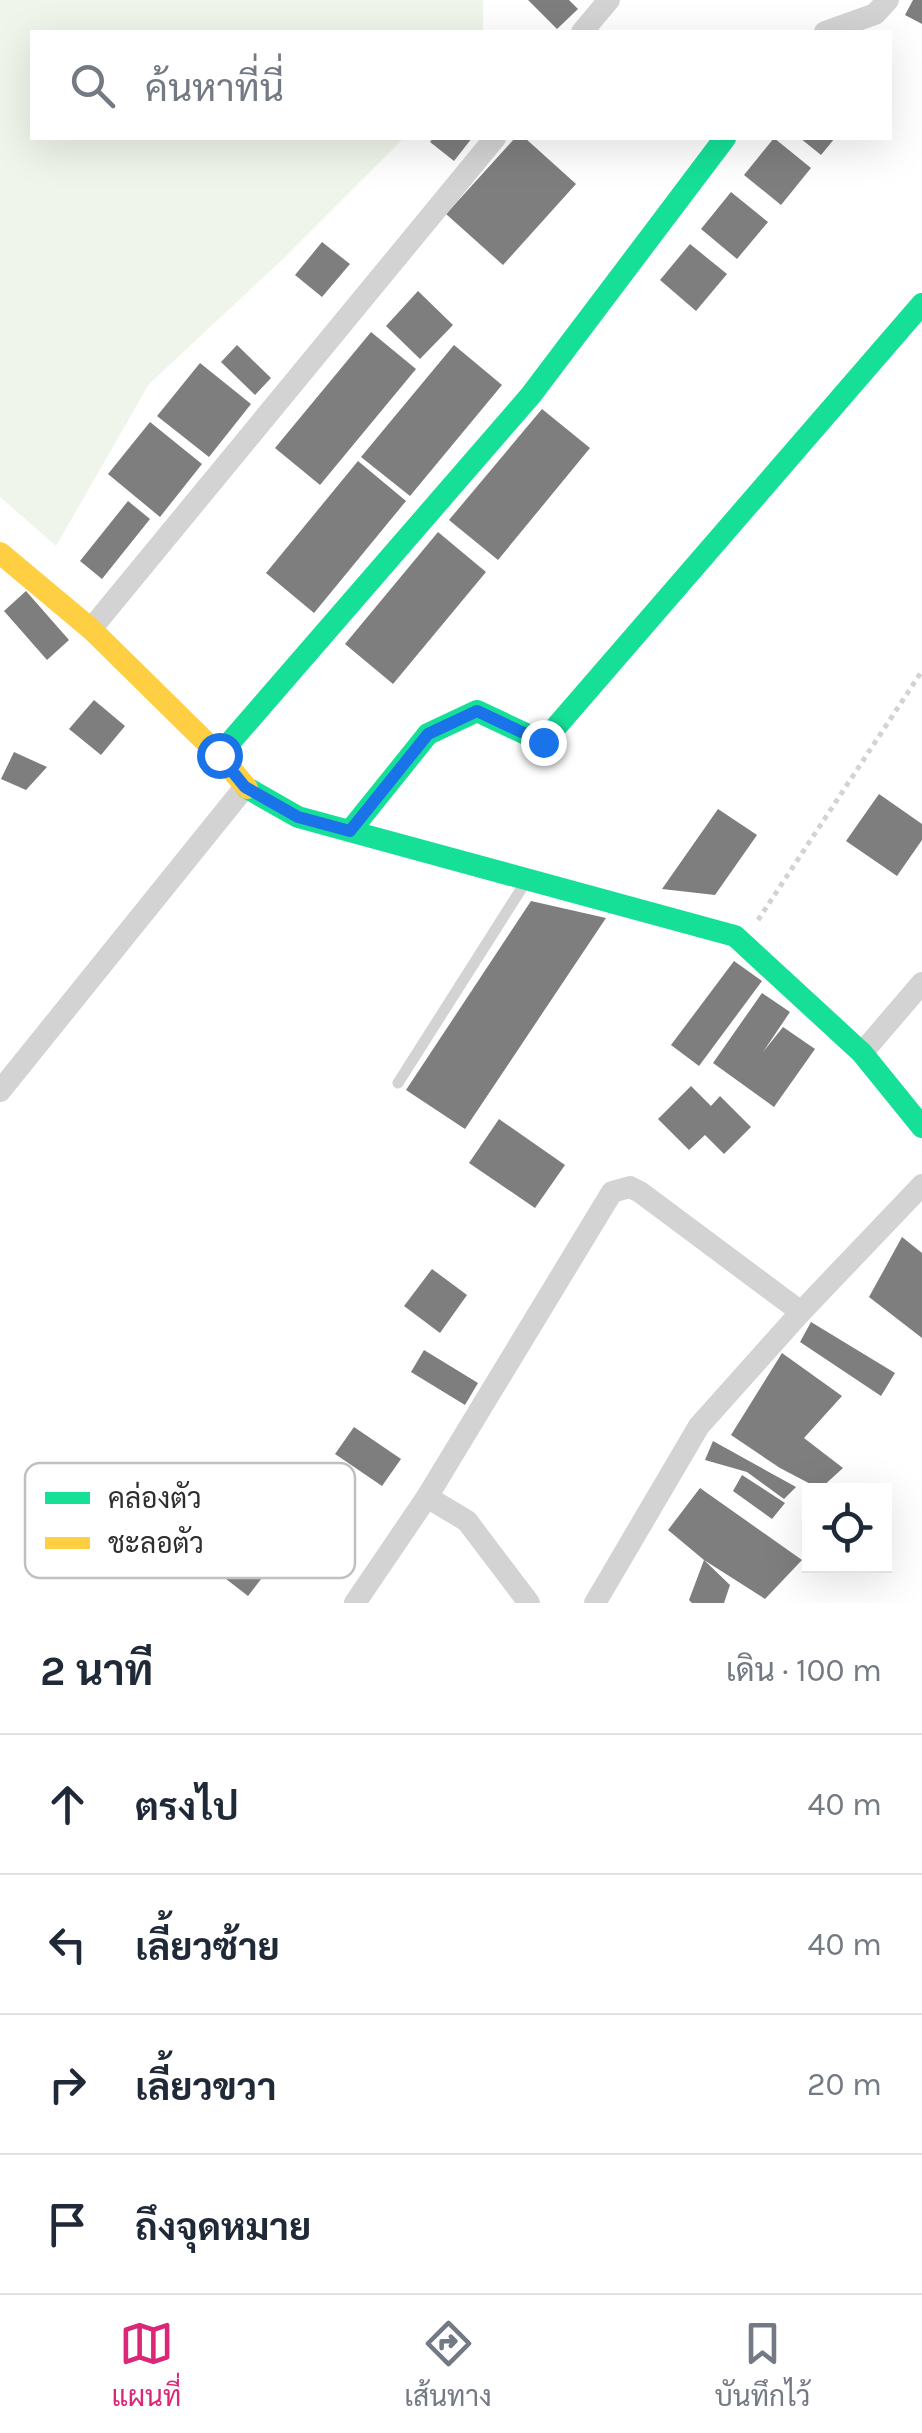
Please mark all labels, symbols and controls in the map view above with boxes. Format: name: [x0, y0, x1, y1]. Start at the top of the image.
search box: [30, 30, 892, 140]
icon: search: [65, 58, 120, 113]
text: ค้นหาที่นี่: [145, 66, 284, 111]
route end: [521, 720, 567, 766]
route start: [197, 733, 243, 779]
legend: [25, 1463, 355, 1578]
text: คล่องตัว: [108, 1480, 202, 1515]
map controls: [802, 1483, 892, 1573]
button: locate: [802, 1483, 892, 1573]
text: ชะลอตัว: [108, 1525, 204, 1560]
text: 2 นาที: [40, 1646, 153, 1696]
text: เดิน · 100 m: [726, 1652, 882, 1689]
icon: ahead: [40, 1777, 95, 1832]
text: ตรงไป: [135, 1785, 239, 1830]
text: 40 m: [808, 1786, 882, 1823]
icon: left: [40, 1917, 95, 1972]
text: เลี้ยวซ้าย: [135, 1925, 280, 1970]
text: 40 m: [808, 1926, 882, 1963]
icon: right: [40, 2057, 95, 2112]
text: เลี้ยวขวา: [135, 2065, 277, 2110]
text: 20 m: [807, 2066, 882, 2103]
icon: arrive: [40, 2197, 95, 2252]
text: ถึงจุดหมาย: [135, 2205, 311, 2250]
tab: แผนที่: [111, 2316, 181, 2413]
tab: เส้นทาง: [404, 2316, 492, 2413]
tab: บันทึกไว้: [715, 2316, 810, 2413]

